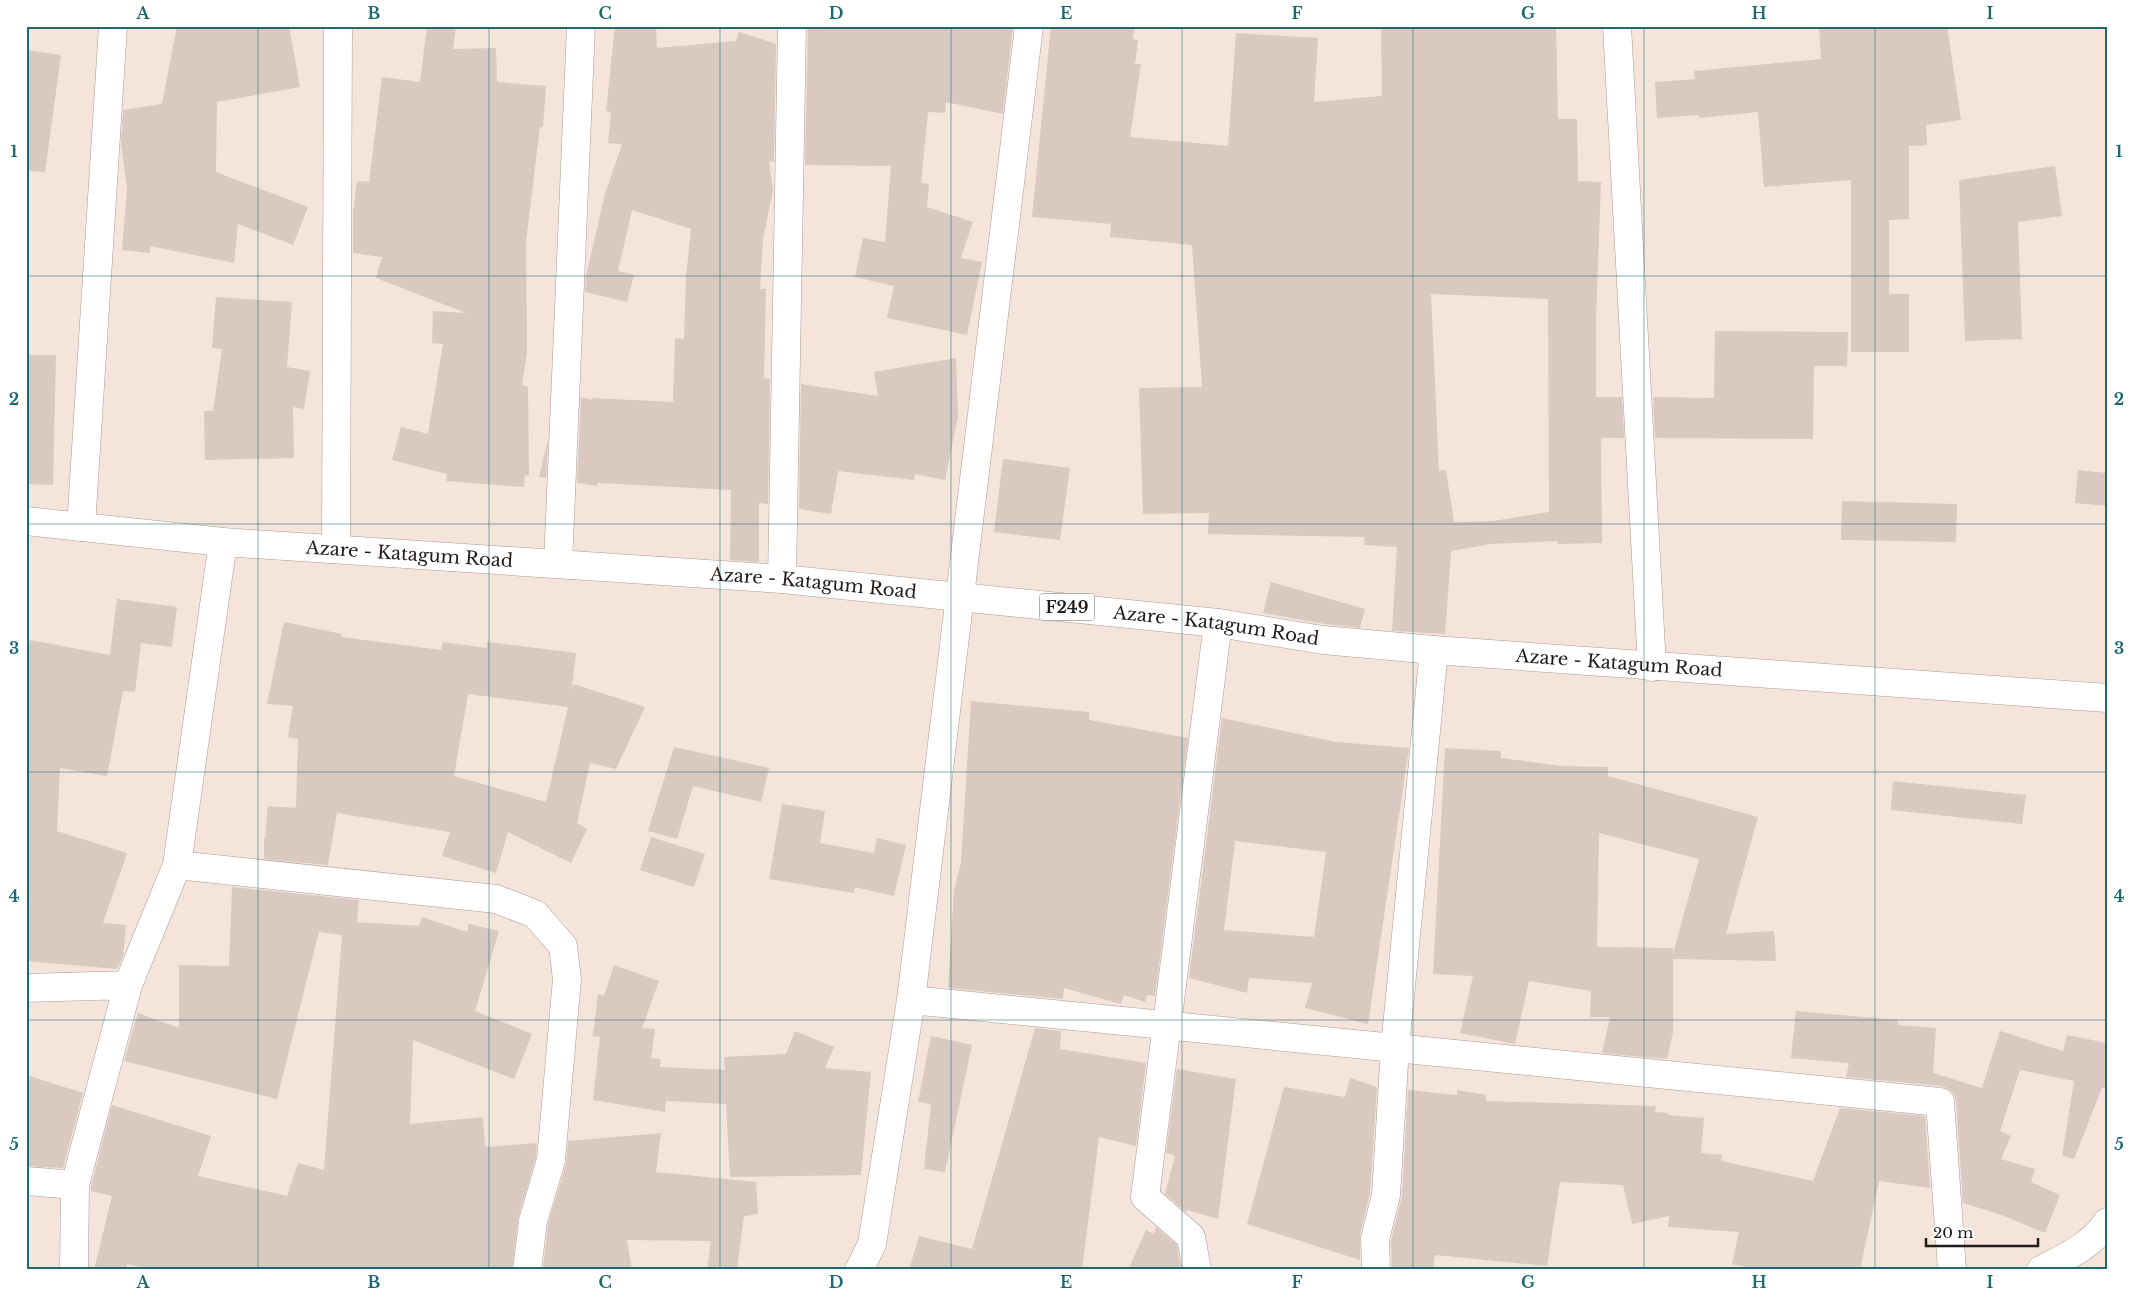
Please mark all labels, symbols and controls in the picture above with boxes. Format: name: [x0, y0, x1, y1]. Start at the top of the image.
text: A: [136, 3, 151, 23]
text: B: [368, 3, 381, 23]
text: C: [598, 3, 612, 23]
text: D: [829, 3, 843, 23]
text: E: [1060, 3, 1072, 23]
text: F: [1291, 3, 1303, 23]
text: G: [1521, 3, 1535, 23]
text: H: [1751, 3, 1767, 23]
text: I: [1987, 3, 1994, 23]
text: 1: [11, 141, 18, 161]
text: 1: [2116, 141, 2123, 161]
text: 2: [9, 389, 19, 409]
text: 2: [2114, 389, 2124, 409]
street label: Azare - Katagum Road: [304, 536, 514, 572]
street label: Azare - Katagum Road: [708, 563, 918, 604]
road number: F249: [1040, 594, 1094, 620]
street label: Azare - Katagum Road: [1111, 601, 1321, 650]
text: 3: [9, 638, 19, 658]
text: 3: [2114, 638, 2124, 658]
street label: Azare - Katagum Road: [1514, 645, 1723, 682]
text: 4: [9, 886, 19, 906]
text: 4: [2114, 886, 2124, 906]
text: 5: [9, 1134, 19, 1154]
text: 5: [2114, 1134, 2124, 1154]
scale bar: [1926, 1216, 2038, 1248]
text: 20 m: [1933, 1223, 1973, 1242]
text: A: [136, 1272, 151, 1292]
text: B: [368, 1272, 381, 1292]
text: C: [598, 1272, 612, 1292]
text: D: [829, 1272, 843, 1292]
text: E: [1060, 1272, 1072, 1292]
text: F: [1291, 1272, 1303, 1292]
text: G: [1521, 1272, 1535, 1292]
text: H: [1751, 1272, 1767, 1292]
text: I: [1987, 1272, 1994, 1292]

